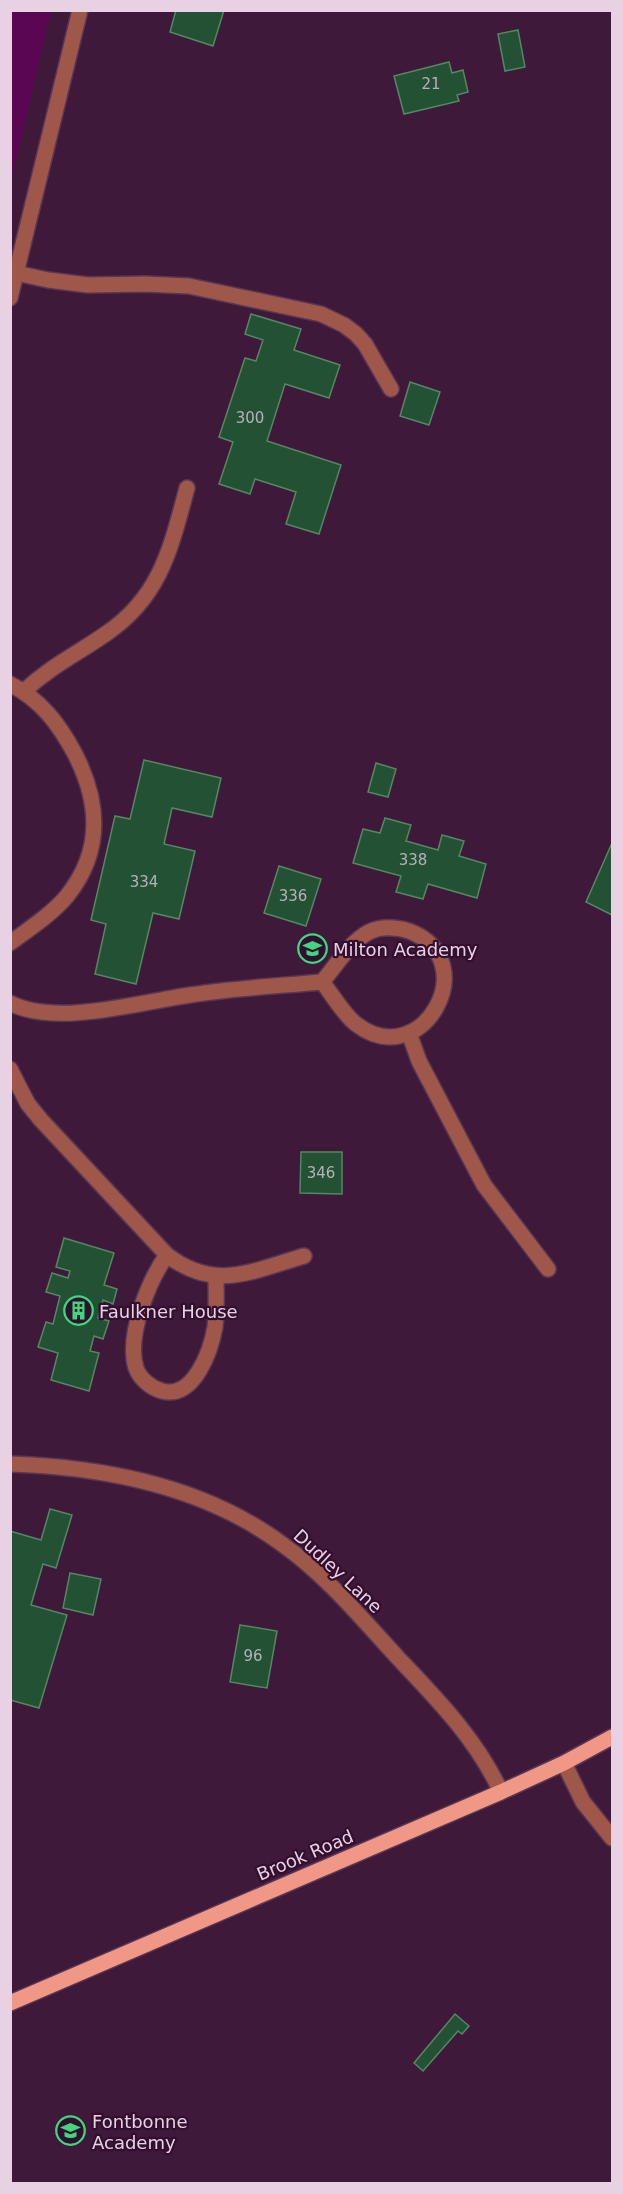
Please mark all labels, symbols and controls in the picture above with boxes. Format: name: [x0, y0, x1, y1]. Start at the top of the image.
house number: 21: [421, 75, 441, 93]
house number: 300: [236, 409, 264, 427]
house number: 338: [399, 851, 427, 869]
house number: 334: [130, 873, 158, 891]
house number: 336: [279, 887, 307, 905]
school or university icon: Milton Academy: [296, 933, 328, 965]
place label: Milton Academy: [333, 939, 478, 960]
house number: 346: [307, 1164, 335, 1182]
building icon: Faulkner House: [62, 1295, 94, 1327]
place label: Faulkner House: [99, 1301, 238, 1322]
street label: Dudley Lane: [290, 1525, 386, 1617]
house number: 96: [243, 1647, 263, 1665]
street label: Brook Road: [254, 1825, 356, 1885]
place label: Fontbonne Academy: [92, 2111, 188, 2153]
school or university icon: Fontbonne Academy: [55, 2115, 87, 2147]

